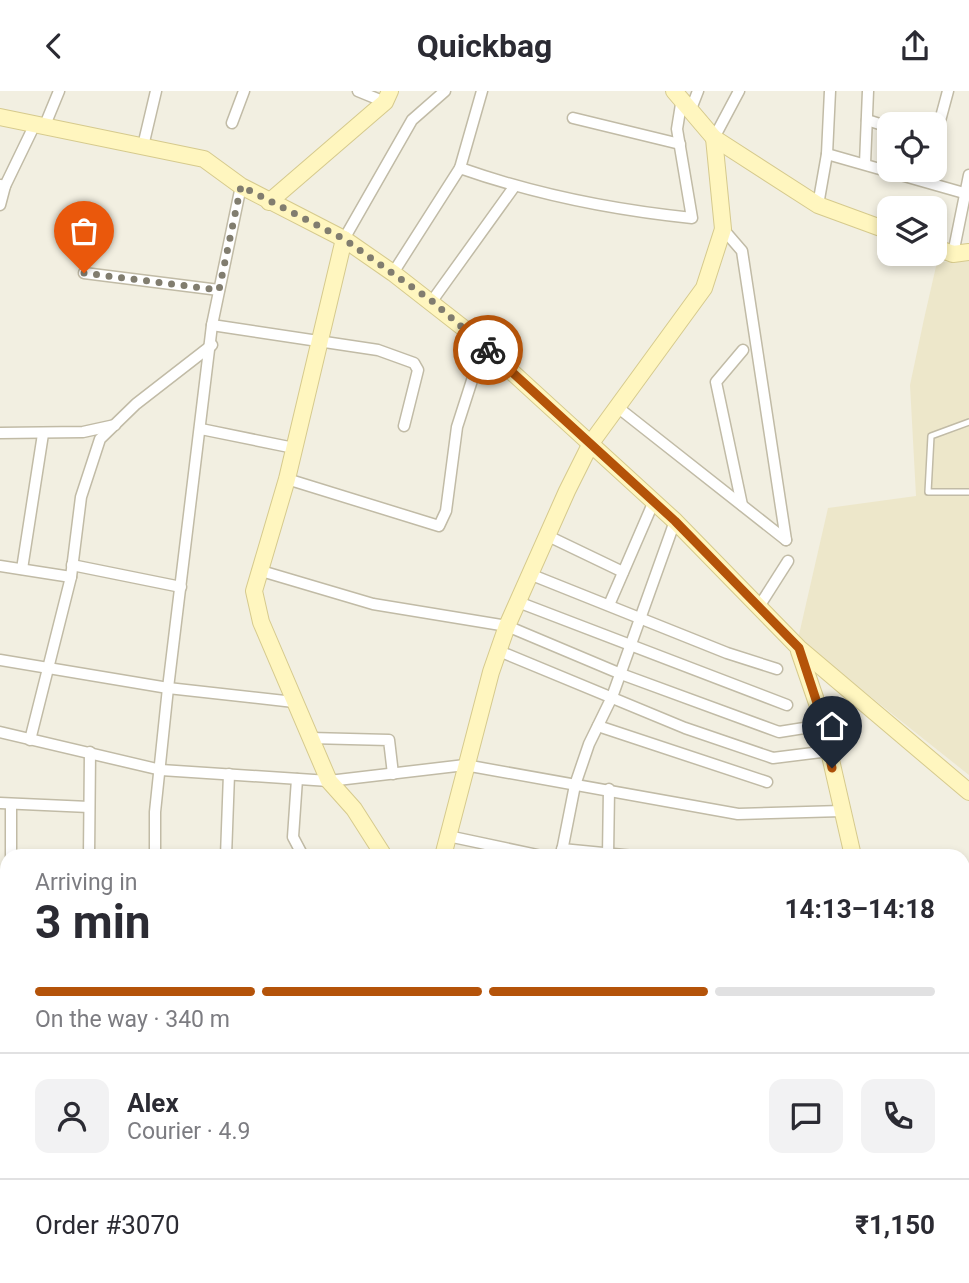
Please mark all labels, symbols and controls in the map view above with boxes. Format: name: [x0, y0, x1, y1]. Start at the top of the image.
icon: back: [35, 27, 73, 65]
text: Quickbag: [417, 27, 552, 65]
icon: share: [896, 27, 934, 65]
map controls: [877, 112, 947, 266]
button: locate: [877, 112, 947, 182]
button: layers: [877, 196, 947, 266]
pin: [54, 201, 114, 273]
icon: bag: [65, 212, 103, 250]
courier: [453, 315, 523, 385]
icon: bike: [469, 331, 507, 369]
pin: [802, 696, 862, 768]
icon: home: [813, 707, 851, 745]
text: Arriving in: [35, 869, 138, 896]
text: 14:13–14:18: [785, 894, 935, 924]
text: 3 min: [35, 895, 151, 949]
text: On the way · 340 m: [35, 1006, 230, 1033]
button: person: [35, 1079, 109, 1153]
button: chat: [769, 1079, 843, 1153]
button: phone: [861, 1079, 935, 1153]
text: Alex: [127, 1088, 179, 1118]
text: Courier · 4.9: [127, 1118, 250, 1145]
text: Order #3070: [35, 1210, 180, 1240]
text: ₹1,150: [855, 1210, 935, 1240]

